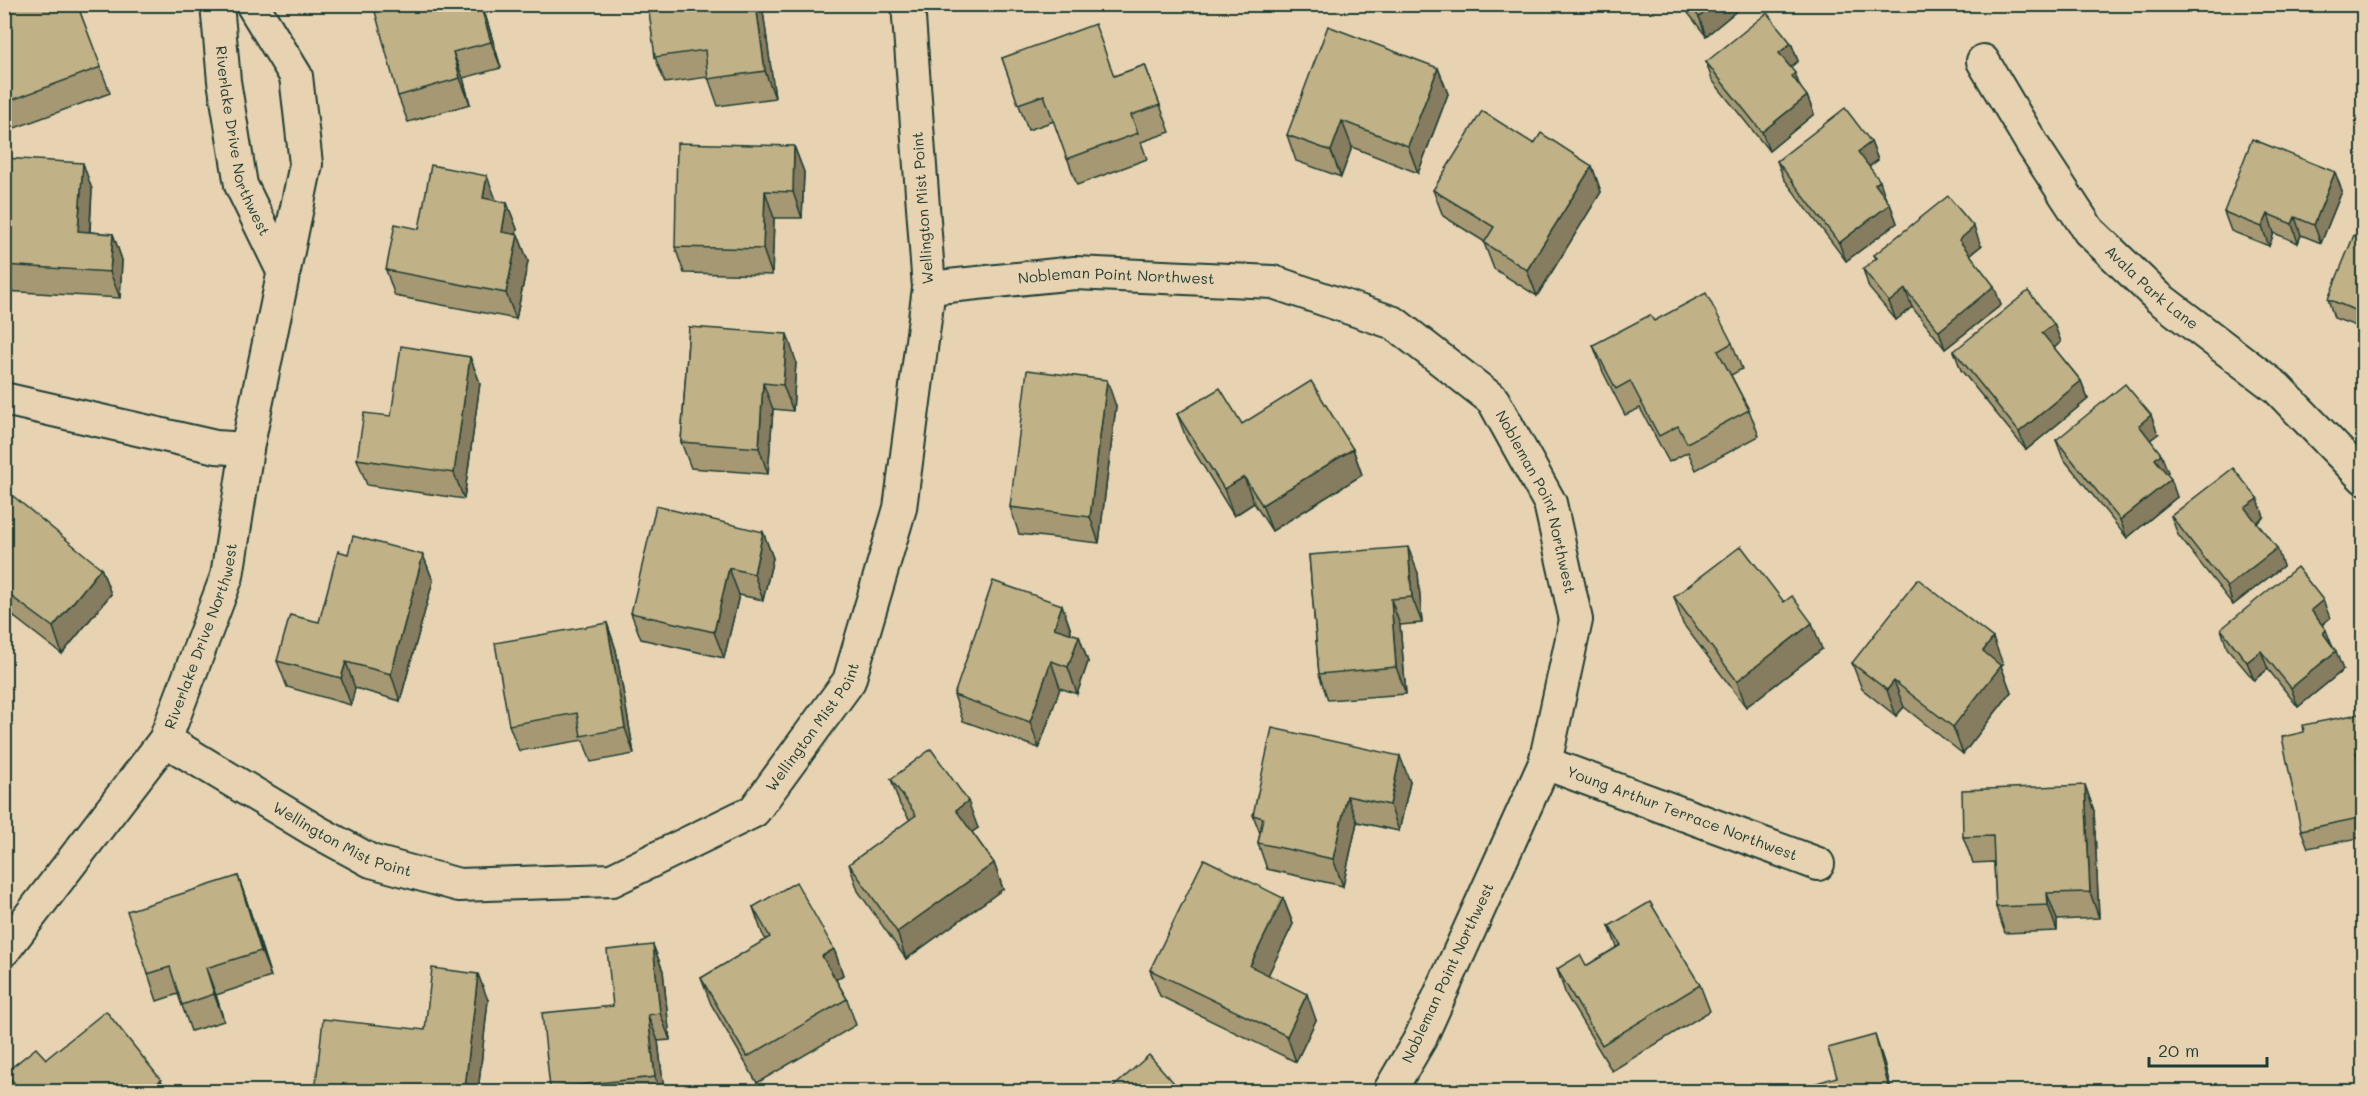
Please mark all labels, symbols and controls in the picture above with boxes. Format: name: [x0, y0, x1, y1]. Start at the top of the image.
street label: Riverlake Drive Northwest: [212, 45, 275, 239]
street label: Wellington Mist Point: [907, 131, 937, 285]
street label: Avala Park Lane: [2101, 241, 2203, 333]
street label: Nobleman Point Northwest: [1017, 262, 1215, 288]
street label: Nobleman Point Northwest: [1492, 406, 1581, 595]
street label: Riverlake Drive Northwest: [159, 542, 241, 732]
street label: Wellington Mist Point: [761, 660, 863, 795]
street label: Young Arthur Terrace Northwest: [1564, 761, 1801, 865]
street label: Wellington Mist Point: [269, 796, 414, 881]
street label: Nobleman Point Northwest: [1396, 879, 1498, 1066]
scale bar: [2149, 1030, 2268, 1068]
text: 20 m: [2158, 1038, 2199, 1062]

